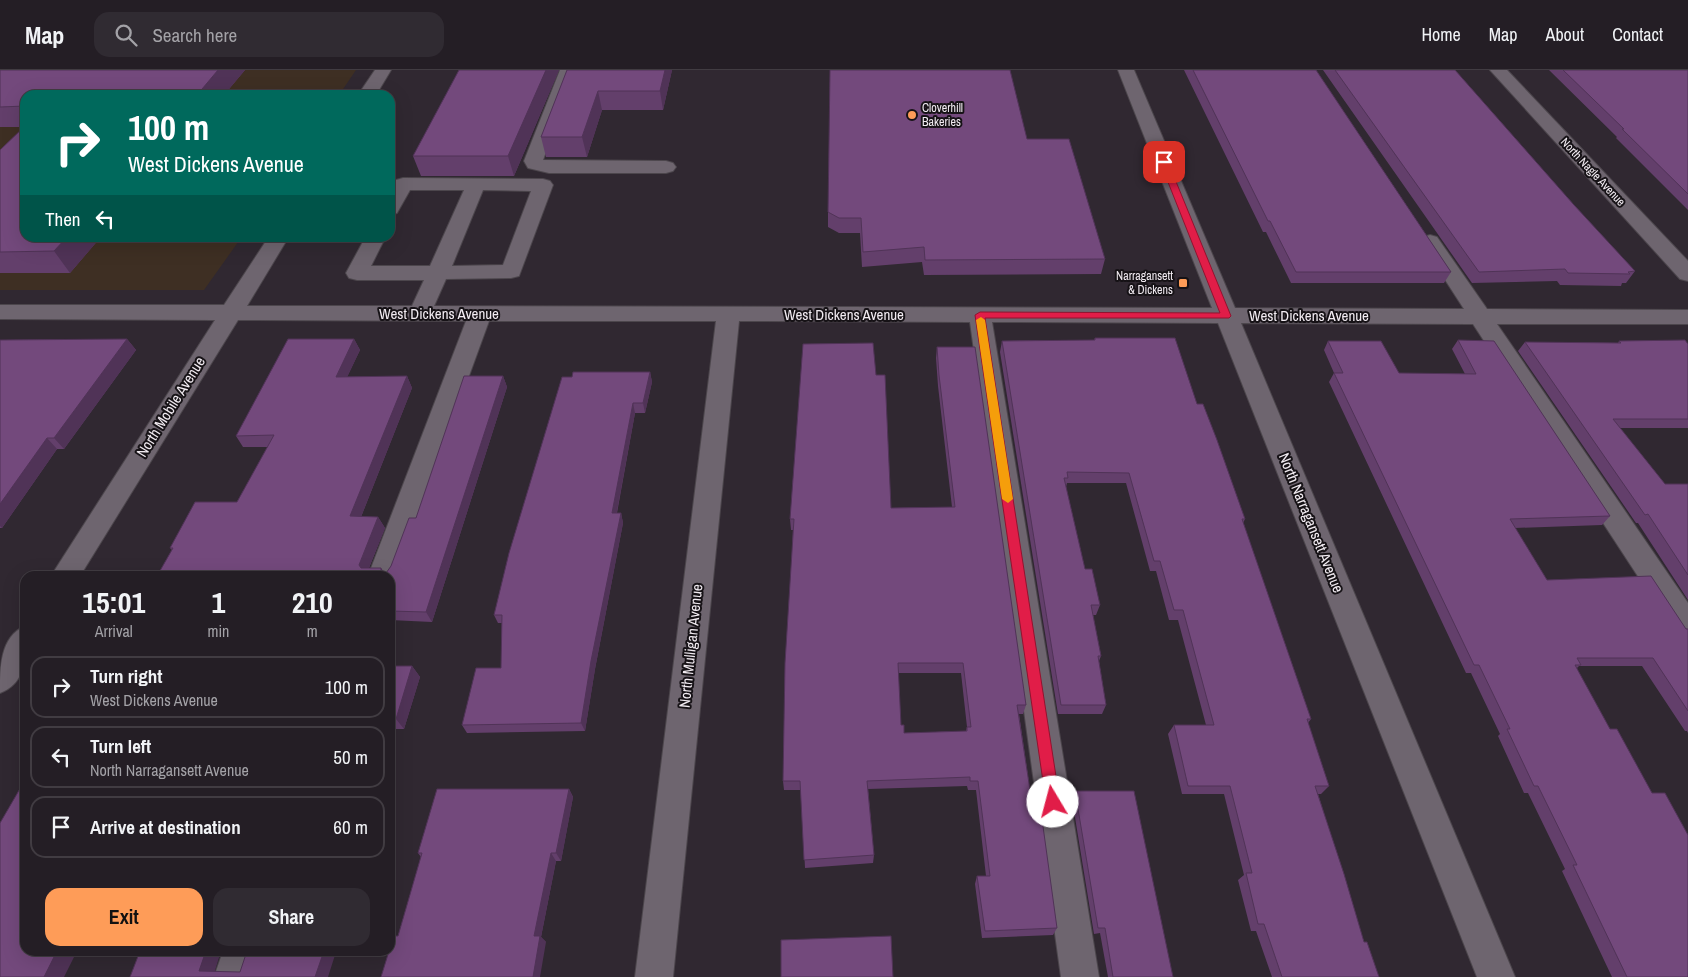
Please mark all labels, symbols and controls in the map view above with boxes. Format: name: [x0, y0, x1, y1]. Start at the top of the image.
search box: [94, 12, 444, 57]
text: Map: [25, 19, 64, 51]
icon: search: [112, 21, 140, 49]
text: Search here: [152, 22, 237, 48]
text: Home: [1421, 22, 1461, 47]
text: Map: [1489, 22, 1518, 47]
text: About: [1546, 22, 1584, 47]
text: Contact: [1612, 22, 1663, 47]
place label: Cloverhill Bakeries: [922, 100, 963, 130]
text: 100 m: [128, 104, 209, 151]
marker: Cloverhill Bakeries: [906, 109, 918, 121]
icon: right: [45, 110, 110, 175]
street label: North Nagle Avenue: [1557, 134, 1629, 210]
pin: [1143, 141, 1185, 183]
icon: arrive: [1150, 148, 1178, 176]
text: West Dickens Avenue: [128, 149, 304, 179]
icon: left: [91, 205, 119, 233]
text: Then: [45, 206, 81, 232]
place label: Narragansett & Dickens: [1116, 268, 1173, 298]
marker: Narragansett & Dickens: [1177, 277, 1189, 289]
street label: West Dickens Avenue: [379, 303, 499, 324]
street label: West Dickens Avenue: [784, 304, 904, 325]
street label: West Dickens Avenue: [1249, 305, 1369, 326]
street label: North Mobile Avenue: [131, 352, 210, 461]
street label: North Narragansett Avenue: [1274, 450, 1349, 596]
text: 15:01: [82, 582, 145, 622]
text: 1: [212, 582, 225, 622]
text: 210: [292, 582, 333, 622]
street label: North Mulligan Avenue: [674, 583, 707, 709]
text: Arrival: [95, 620, 133, 642]
text: min: [207, 620, 229, 642]
text: m: [307, 620, 318, 642]
text: Turn right: [90, 663, 162, 689]
icon: right: [47, 673, 75, 701]
text: 100 m: [325, 674, 368, 700]
text: West Dickens Avenue: [90, 689, 218, 711]
text: Turn left: [90, 733, 151, 759]
icon: left: [47, 743, 75, 771]
text: 50 m: [333, 744, 368, 770]
text: North Narragansett Avenue: [90, 759, 249, 781]
position arrow: [1026, 775, 1078, 827]
icon: arrive: [47, 813, 75, 841]
text: Arrive at destination: [90, 814, 241, 840]
text: 60 m: [333, 814, 368, 840]
button: Exit: [45, 888, 203, 946]
button: Share: [213, 888, 370, 946]

